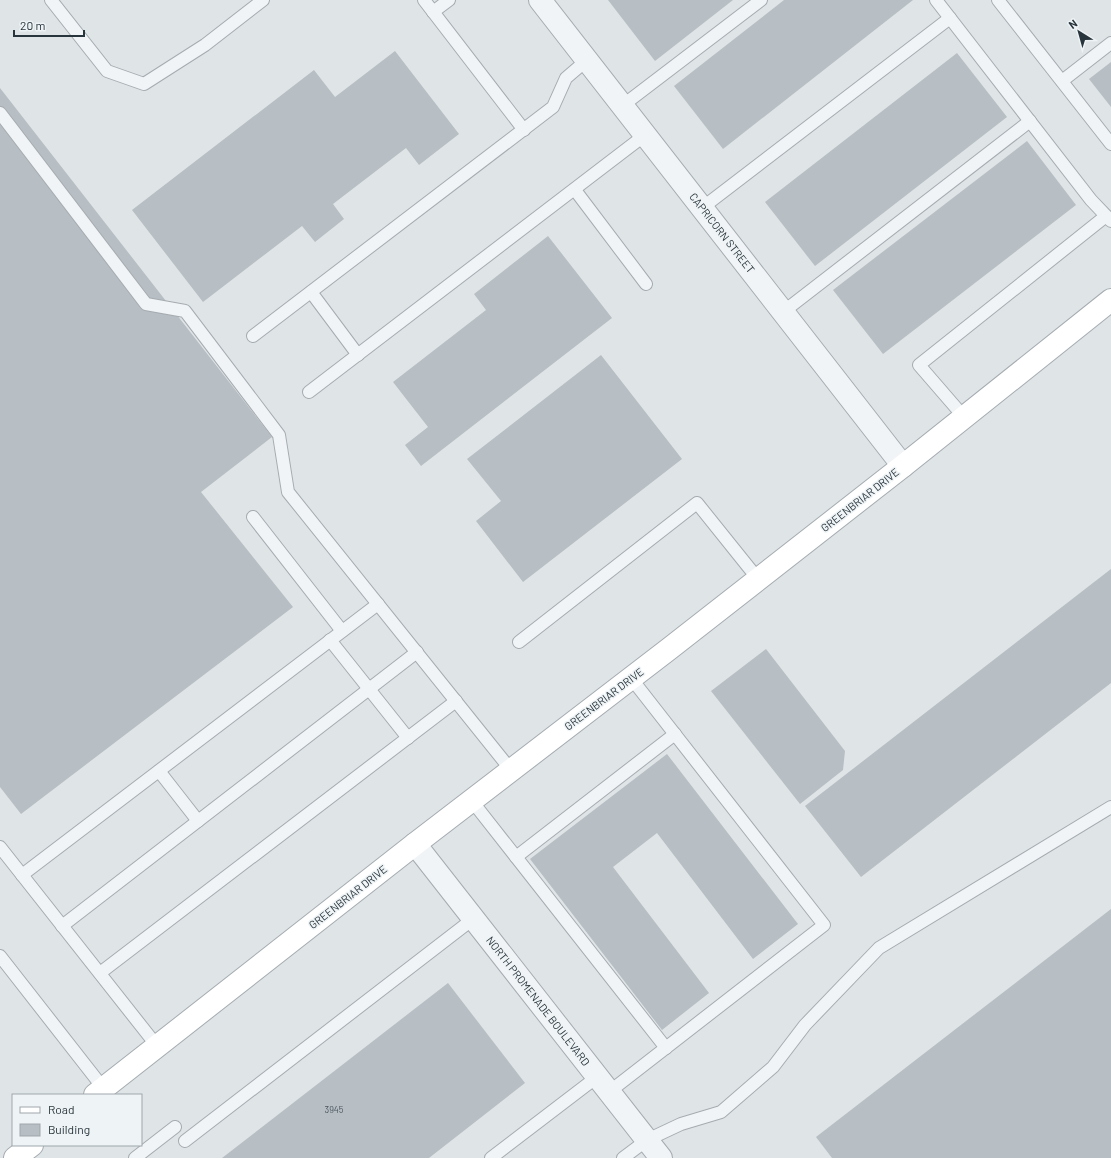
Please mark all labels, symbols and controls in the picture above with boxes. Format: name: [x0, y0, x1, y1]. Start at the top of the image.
scale bar: [14, 12, 84, 38]
north arrow: [1059, 12, 1099, 52]
text: N: [1066, 16, 1080, 31]
text: 20 m: [20, 18, 46, 32]
street label: CAPRICORN STREET: [687, 190, 758, 275]
street label: GREENBRIAR DRIVE: [818, 465, 902, 534]
street label: GREENBRIAR DRIVE: [562, 664, 646, 733]
street label: GREENBRIAR DRIVE: [306, 862, 390, 931]
street label: NORTH PROMENADE BOULEVARD: [484, 933, 593, 1068]
legend: [12, 1094, 142, 1146]
text: Road: [48, 1102, 75, 1116]
house number: 3945: [325, 1104, 344, 1115]
text: Building: [48, 1122, 90, 1136]

